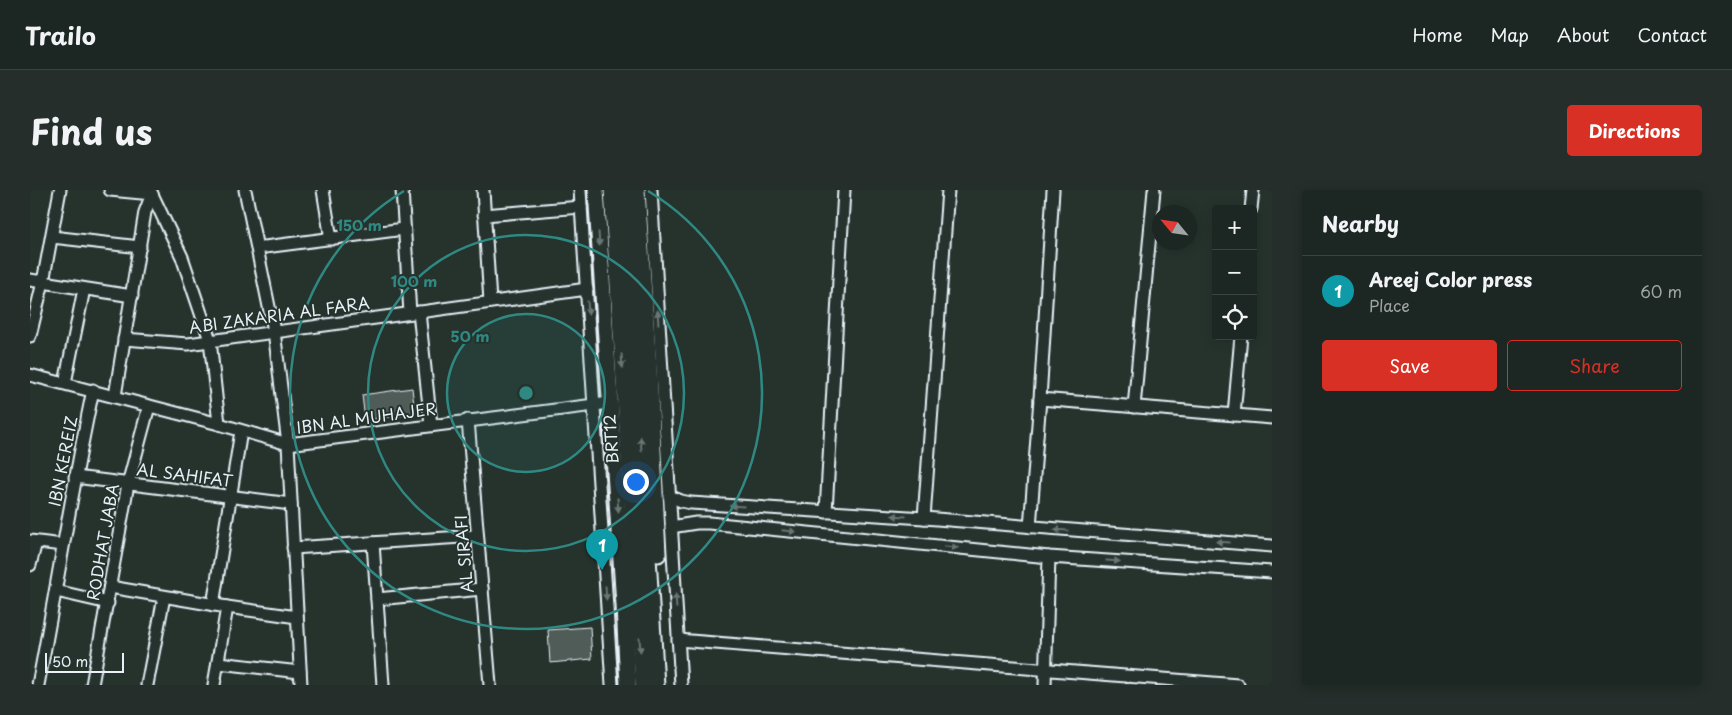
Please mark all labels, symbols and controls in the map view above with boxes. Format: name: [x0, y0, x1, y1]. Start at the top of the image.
text: Trailo: [25, 17, 96, 53]
text: Home: [1412, 21, 1462, 48]
text: Map: [1490, 21, 1529, 48]
text: About: [1557, 21, 1609, 48]
text: Contact: [1637, 21, 1707, 48]
text: Find us: [30, 104, 152, 157]
button: Directions: [1567, 105, 1702, 156]
north arrow: [1152, 205, 1197, 250]
map controls: [1212, 205, 1257, 340]
button: +: [1212, 205, 1257, 250]
text: Nearby: [1322, 207, 1399, 239]
text: 150 m: [336, 213, 382, 236]
one-way arrow: [595, 231, 603, 247]
button: −: [1212, 250, 1257, 295]
text: Areej Color press: [1369, 265, 1532, 293]
text: 100 m: [391, 269, 437, 292]
text: 1: [1334, 279, 1342, 303]
text: 60 m: [1640, 279, 1682, 303]
street label: ABI ZAKARIA AL FARA: [187, 289, 371, 339]
text: Place: [1369, 293, 1410, 317]
button: locate: [1212, 295, 1257, 340]
one-way arrow: [584, 301, 592, 317]
one-way arrow: [653, 309, 661, 325]
text: 50 m: [451, 324, 489, 347]
button: Save: [1322, 340, 1497, 391]
button: Share: [1507, 340, 1682, 391]
one-way arrow: [619, 353, 627, 369]
centre of rings: [517, 384, 535, 402]
street label: IBN AL MUHAJER: [295, 395, 437, 439]
street label: BRT12: [596, 413, 624, 465]
street label: IBN KEREIZ: [41, 414, 83, 508]
one-way arrow: [636, 436, 644, 452]
street label: AL SAHIFAT: [135, 456, 235, 492]
your location: [623, 469, 649, 495]
street label: RODHAT JABA: [80, 482, 124, 602]
one-way arrow: [614, 498, 622, 514]
one-way arrow: [729, 501, 745, 509]
one-way arrow: [891, 512, 907, 520]
street label: AL SIRAFI: [448, 514, 478, 594]
one-way arrow: [1053, 525, 1069, 533]
one-way arrow: [782, 527, 798, 535]
pin: 1: [586, 529, 618, 570]
one-way arrow: [1215, 538, 1231, 546]
one-way arrow: [943, 544, 959, 552]
one-way arrow: [1105, 558, 1121, 566]
one-way arrow: [603, 585, 611, 601]
one-way arrow: [671, 593, 679, 609]
one-way arrow: [637, 638, 645, 654]
scale bar: [45, 650, 124, 673]
text: 50 m: [52, 651, 88, 672]

